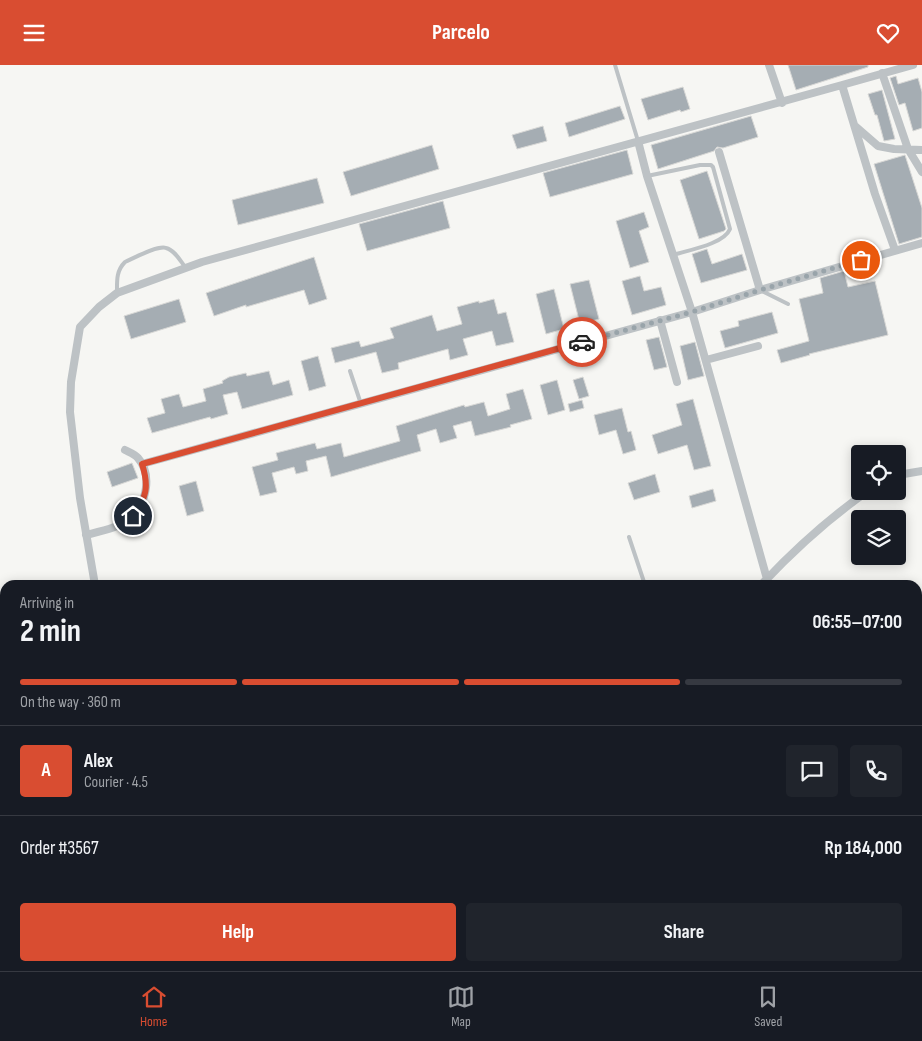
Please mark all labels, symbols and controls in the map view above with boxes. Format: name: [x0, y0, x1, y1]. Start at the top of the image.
icon: menu: [20, 19, 48, 47]
text: Parcelo: [432, 19, 490, 46]
icon: heart: [874, 19, 902, 47]
pin: [840, 239, 882, 281]
icon: bag: [847, 246, 875, 274]
courier: [557, 317, 607, 367]
icon: car: [568, 328, 596, 356]
map controls: [851, 445, 906, 565]
button: locate: [851, 445, 906, 500]
pin: [112, 495, 154, 537]
icon: home: [119, 502, 147, 530]
button: layers: [851, 510, 906, 565]
text: Arriving in: [20, 594, 74, 613]
text: 06:55–07:00: [812, 611, 902, 634]
text: 2 min: [20, 612, 81, 651]
text: On the way · 360 m: [20, 693, 121, 712]
button: chat: [786, 745, 838, 797]
button: phone: [850, 745, 902, 797]
text: Alex: [84, 750, 113, 773]
text: A: [41, 759, 51, 782]
text: Courier · 4.5: [84, 773, 148, 792]
text: Order #3567: [20, 837, 99, 860]
text: Rp 184,000: [825, 837, 902, 860]
button: Help: [20, 903, 456, 961]
button: Share: [466, 903, 902, 961]
tab: Home: [140, 983, 168, 1030]
tab: Map: [447, 983, 475, 1030]
tab: Saved: [754, 983, 782, 1030]

